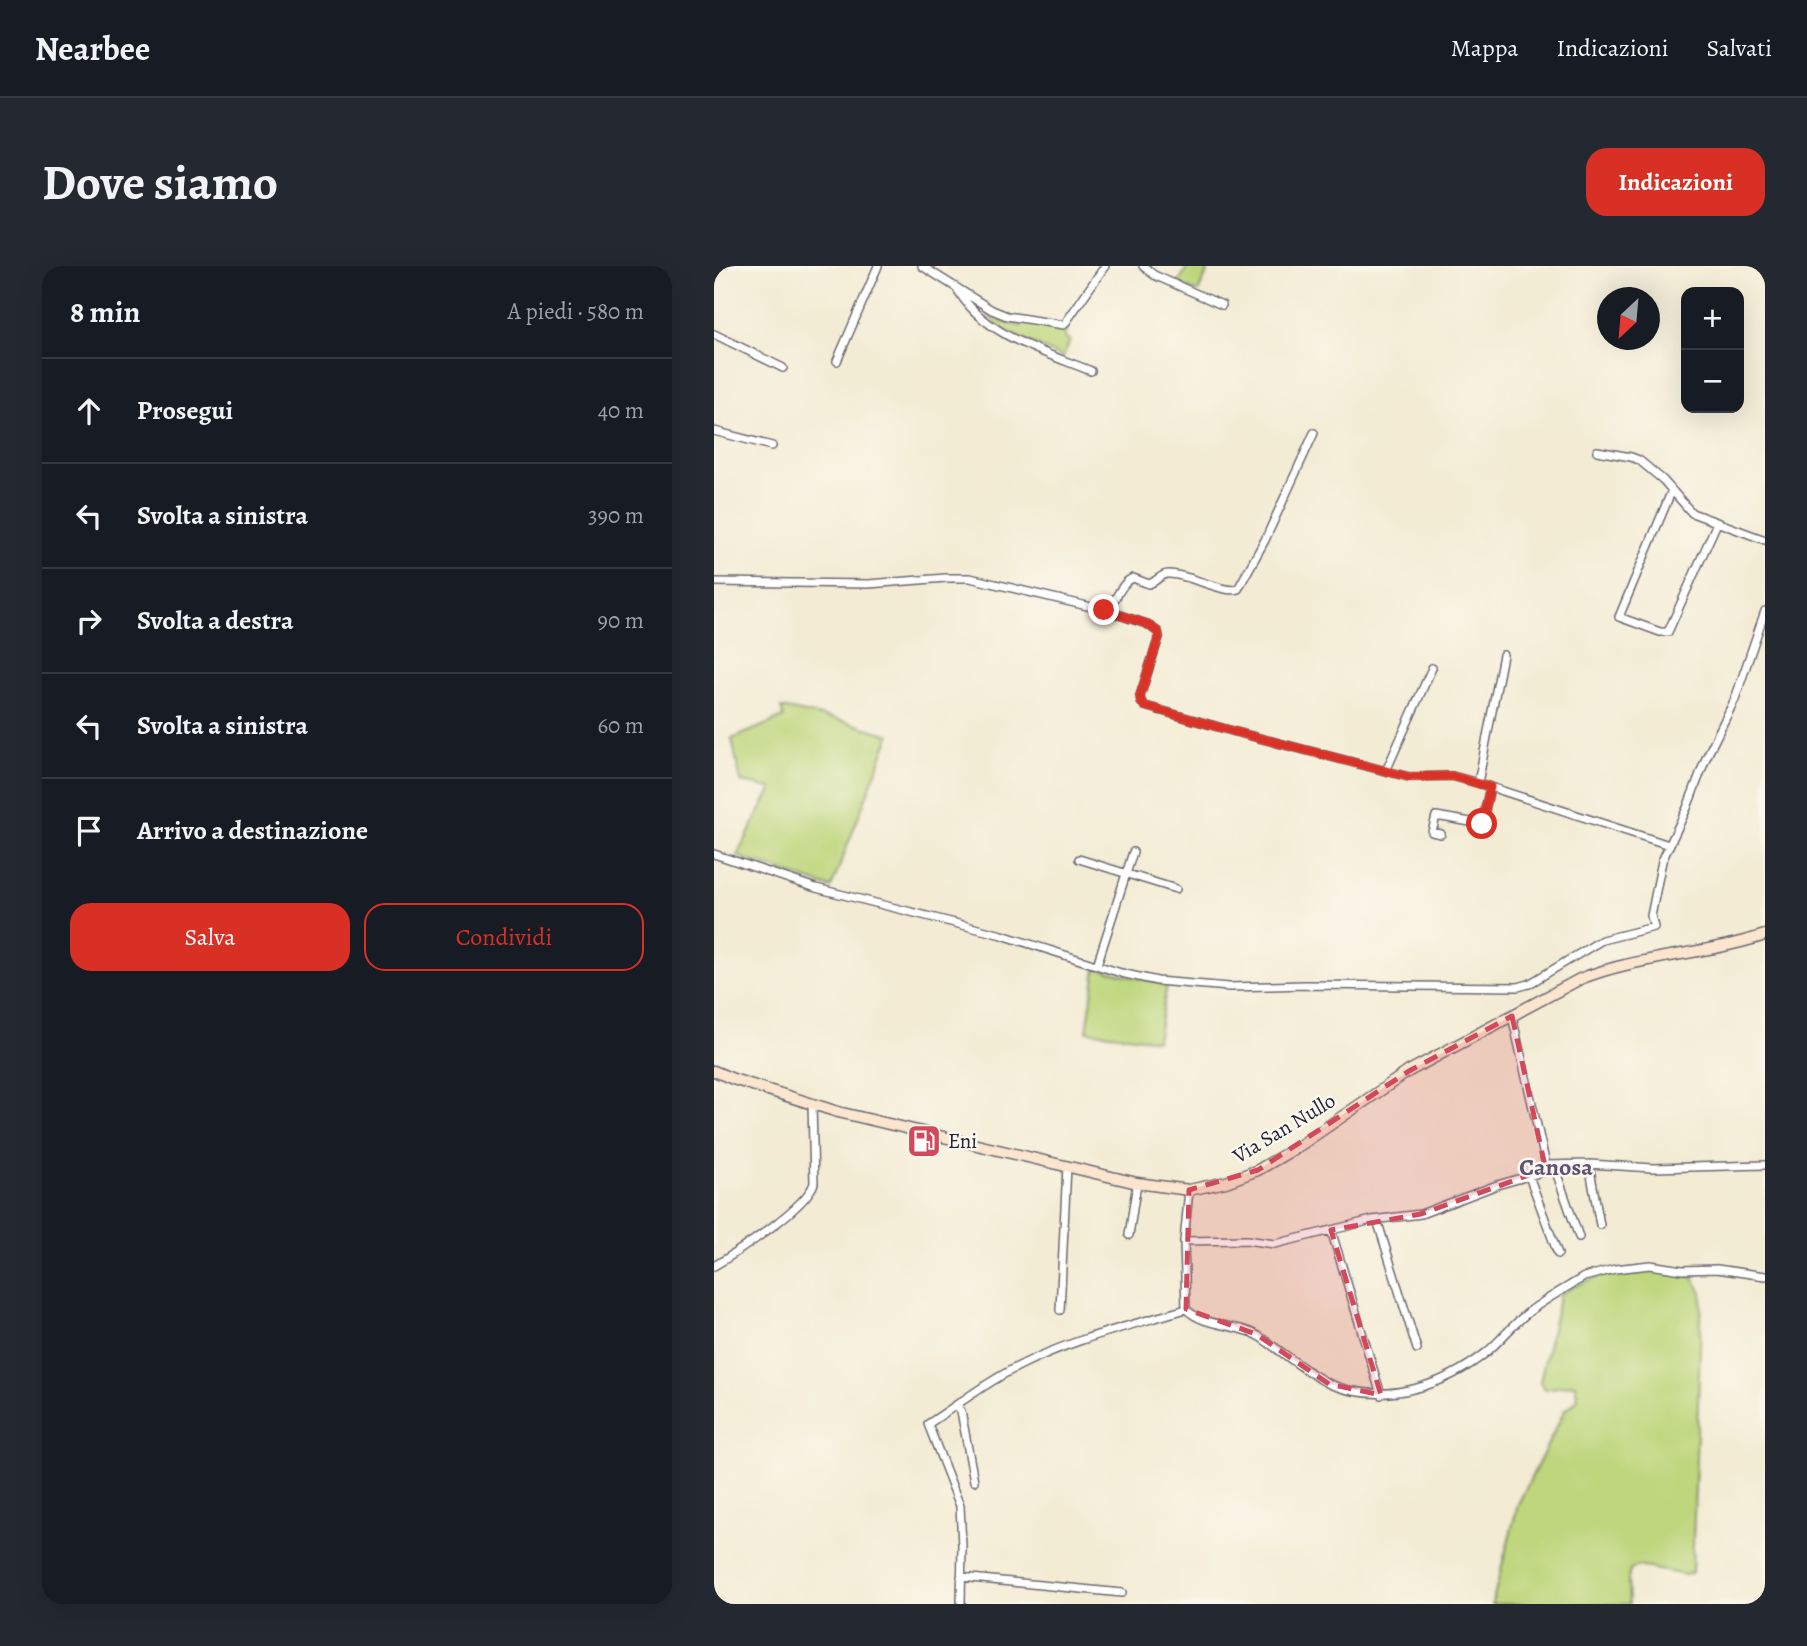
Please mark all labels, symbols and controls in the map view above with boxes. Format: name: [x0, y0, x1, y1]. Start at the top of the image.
text: Nearbee: [35, 26, 150, 71]
text: Mappa: [1451, 32, 1519, 64]
text: Indicazioni: [1557, 32, 1669, 64]
text: Salvati: [1707, 32, 1772, 64]
button: Indicazioni: [1586, 148, 1765, 216]
text: Dove siamo: [42, 149, 278, 216]
north arrow: [1597, 287, 1660, 350]
map controls: [1681, 287, 1744, 413]
button: +: [1681, 287, 1744, 350]
text: 8 min: [70, 292, 140, 332]
text: A piedi · 580 m: [508, 296, 644, 327]
button: −: [1681, 350, 1744, 413]
icon: ahead: [70, 392, 108, 430]
text: Prosegui: [137, 393, 233, 428]
text: 40 m: [598, 395, 644, 426]
icon: left: [70, 497, 108, 535]
text: Svolta a sinistra: [137, 498, 308, 533]
text: 390 m: [588, 500, 644, 531]
route end: [1088, 594, 1119, 625]
icon: right: [70, 602, 108, 640]
text: Svolta a destra: [137, 603, 294, 638]
text: 90 m: [598, 605, 644, 636]
icon: left: [70, 707, 108, 745]
text: Svolta a sinistra: [137, 708, 308, 743]
text: 60 m: [597, 710, 644, 741]
route start: [1466, 808, 1497, 839]
icon: arrive: [70, 812, 108, 850]
text: Arrivo a destinazione: [137, 813, 368, 848]
button: Salva: [70, 903, 350, 971]
button: Condividi: [364, 903, 644, 971]
street label: Via San Nullo: [1227, 1086, 1341, 1170]
fuel station icon: Eni: [905, 1122, 943, 1160]
place label: Eni: [948, 1127, 977, 1155]
district label: Canosa: [1519, 1151, 1593, 1183]

